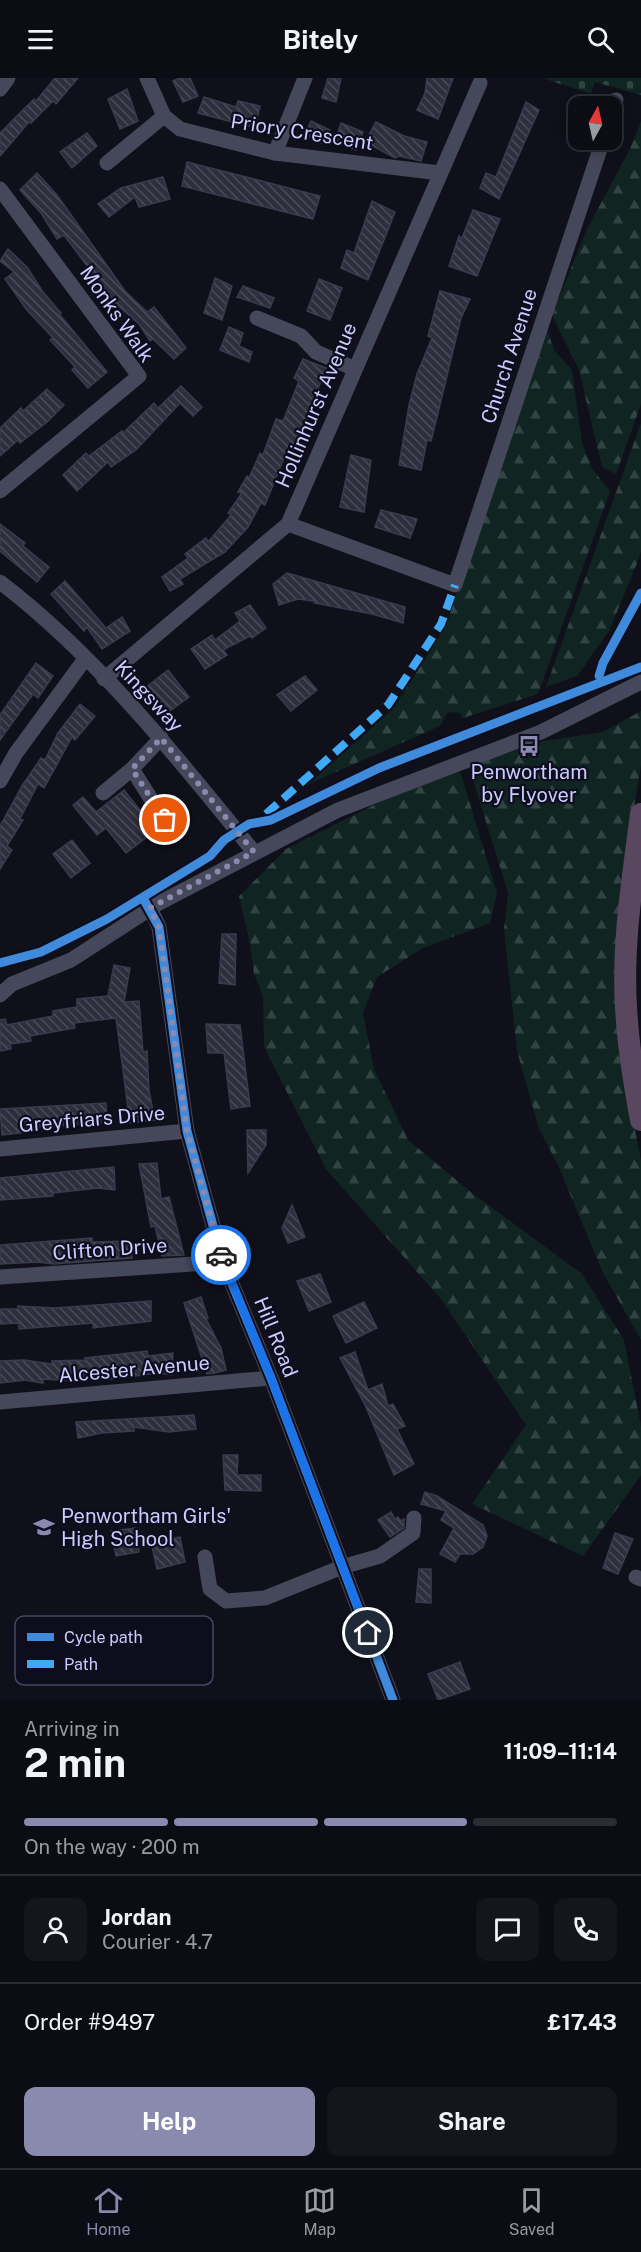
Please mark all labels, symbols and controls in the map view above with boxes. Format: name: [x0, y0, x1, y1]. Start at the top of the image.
icon: menu: [24, 23, 57, 56]
text: Bitely: [283, 23, 358, 55]
icon: search: [584, 23, 617, 56]
north arrow: [568, 96, 622, 150]
map controls: [568, 96, 622, 150]
street label: Priory Crescent: [229, 109, 375, 155]
street label: Monks Walk: [75, 261, 159, 367]
street label: Church Avenue: [476, 285, 542, 427]
street label: Hollinhurst Avenue: [270, 319, 362, 491]
street label: Kingsway: [110, 655, 188, 737]
bus stop icon: Penwortham by Flyover: [517, 734, 541, 758]
place label: Penwortham by Flyover: [471, 760, 587, 807]
pin: [139, 794, 190, 845]
icon: bag: [148, 803, 181, 836]
street label: Greyfriars Drive: [18, 1101, 166, 1137]
courier: [191, 1225, 251, 1285]
street label: Clifton Drive: [52, 1233, 168, 1265]
icon: car: [205, 1239, 238, 1272]
street label: Hill Road: [249, 1293, 303, 1381]
street label: Alcester Avenue: [57, 1350, 211, 1388]
place label: Penwortham Girls' High School: [61, 1504, 231, 1551]
school or university icon: Penwortham Girls' High School: [32, 1515, 56, 1539]
pin: [342, 1607, 393, 1658]
legend: [15, 1616, 213, 1685]
icon: home: [351, 1616, 384, 1649]
text: Cycle path: [64, 1628, 143, 1647]
text: Path: [64, 1655, 98, 1674]
text: Arriving in: [24, 1717, 119, 1741]
text: 11:09–11:14: [504, 1738, 617, 1764]
text: 2 min: [24, 1740, 126, 1786]
text: On the way · 200 m: [24, 1835, 200, 1859]
button: person: [24, 1898, 87, 1961]
button: chat: [476, 1898, 539, 1961]
button: phone: [554, 1898, 617, 1961]
text: Jordan: [102, 1904, 171, 1930]
text: Courier · 4.7: [102, 1930, 213, 1954]
text: Order #9497: [24, 2009, 155, 2035]
text: £17.43: [547, 2009, 617, 2035]
button: Help: [24, 2087, 315, 2156]
button: Share: [327, 2087, 617, 2156]
tab: Home: [86, 2184, 130, 2239]
tab: Map: [303, 2184, 336, 2239]
tab: Saved: [509, 2184, 555, 2239]

